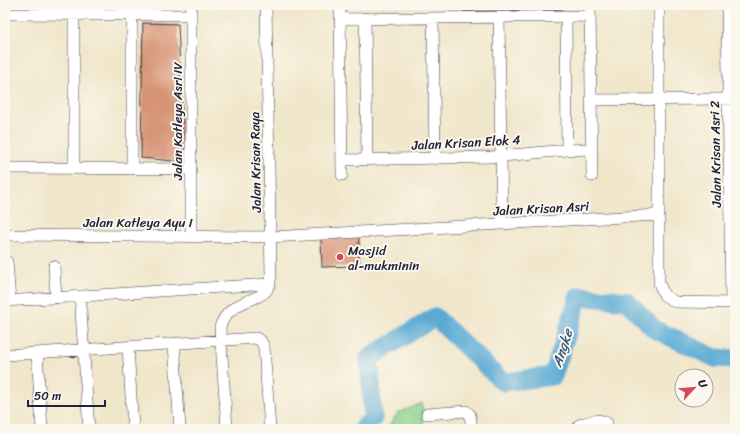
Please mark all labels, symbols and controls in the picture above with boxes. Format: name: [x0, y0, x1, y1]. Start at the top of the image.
street label: Jalan Katleya Asri IV: [166, 62, 189, 181]
street label: Jalan Krisan Asri 2: [703, 100, 728, 208]
street label: Jalan Krisan Raya: [243, 111, 268, 213]
street label: Jalan Krisan Elok 4: [410, 128, 521, 157]
street label: Jalan Krisan Asri: [492, 194, 590, 223]
street label: Jalan Katleya Ayu I: [82, 211, 193, 234]
place label: Masjid al-mukminin: [348, 239, 419, 277]
marker: Masjid al-mukminin: [335, 252, 345, 262]
water label: Angke: [544, 324, 581, 371]
north arrow: [674, 368, 714, 408]
text: U: [692, 376, 713, 392]
scale bar: [28, 382, 105, 408]
text: 50 m: [34, 385, 61, 407]

